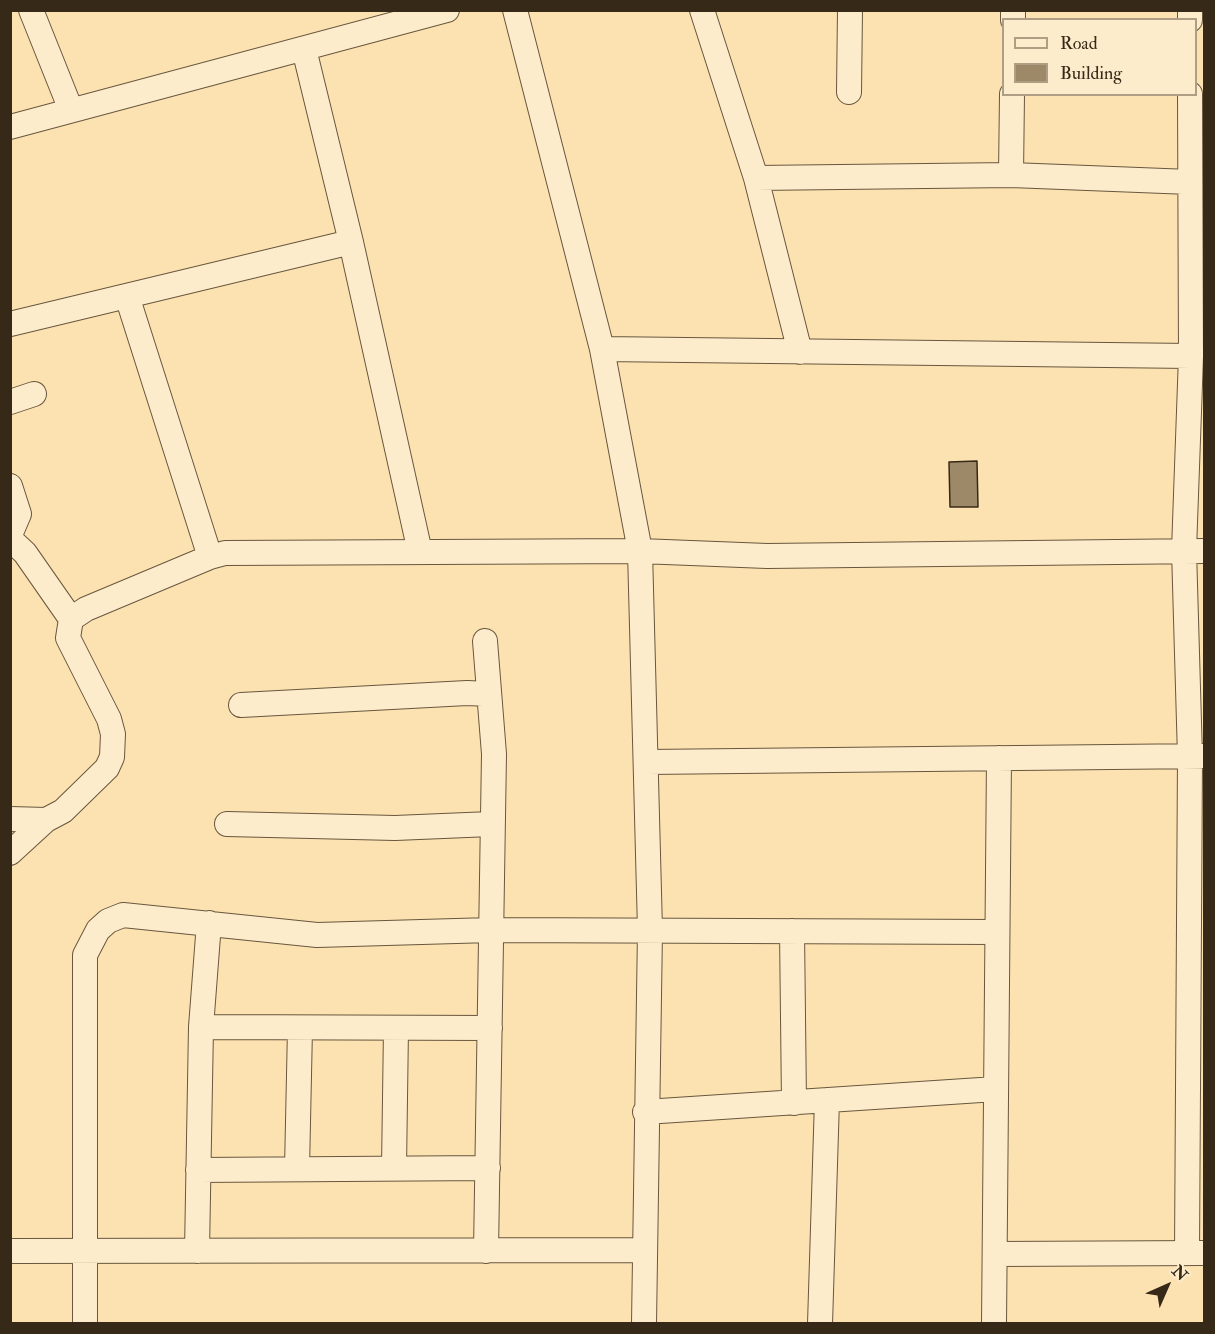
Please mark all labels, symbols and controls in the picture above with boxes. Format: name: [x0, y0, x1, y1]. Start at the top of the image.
legend: [1002, 18, 1197, 96]
text: Road: [1060, 32, 1098, 55]
text: Building: [1060, 62, 1122, 85]
north arrow: [1137, 1256, 1197, 1316]
text: N: [1168, 1261, 1192, 1285]

